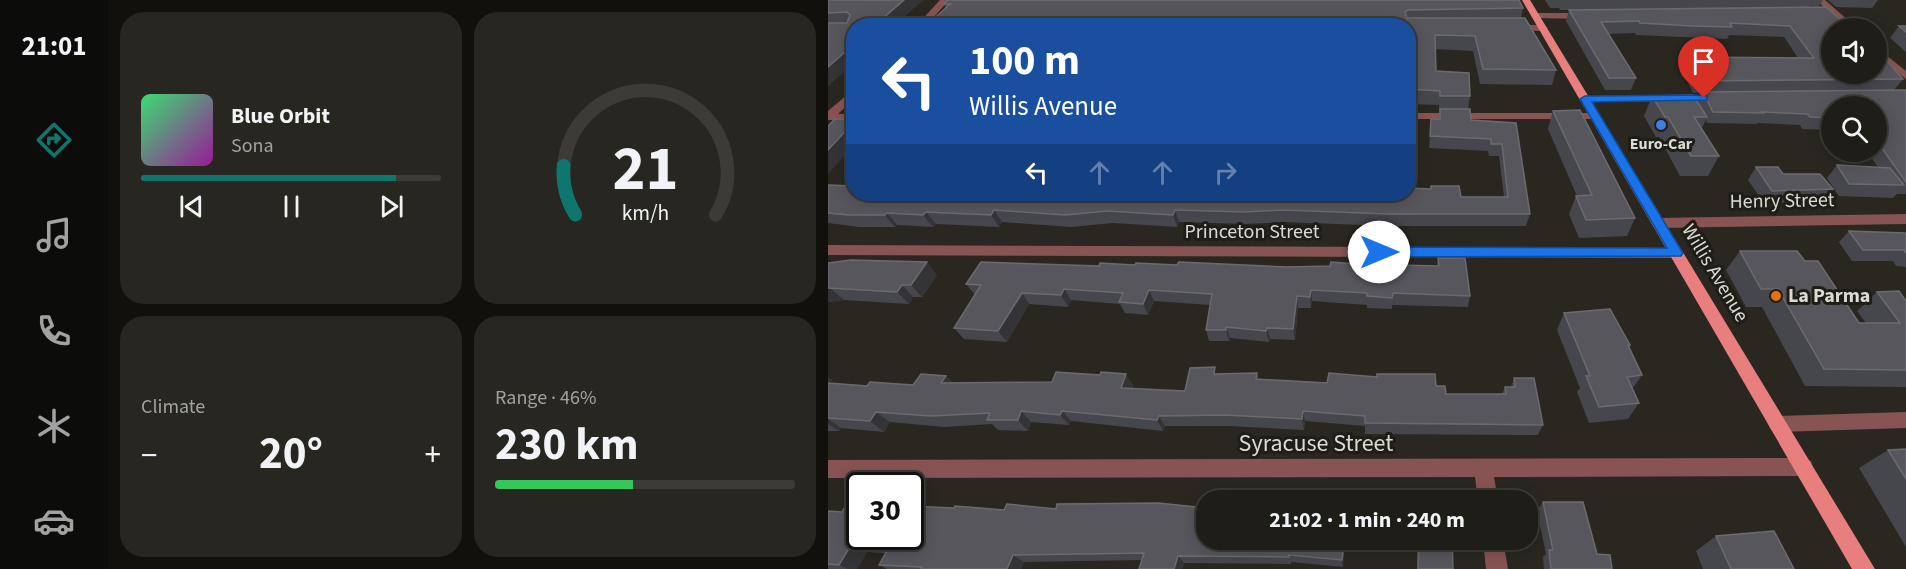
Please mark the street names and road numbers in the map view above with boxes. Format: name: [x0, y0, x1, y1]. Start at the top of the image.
street label: Henry Street: [1729, 186, 1835, 216]
street label: Princeton Street: [1185, 218, 1320, 246]
street label: Willis Avenue: [1675, 219, 1755, 327]
street label: Syracuse Street: [1239, 426, 1393, 461]

